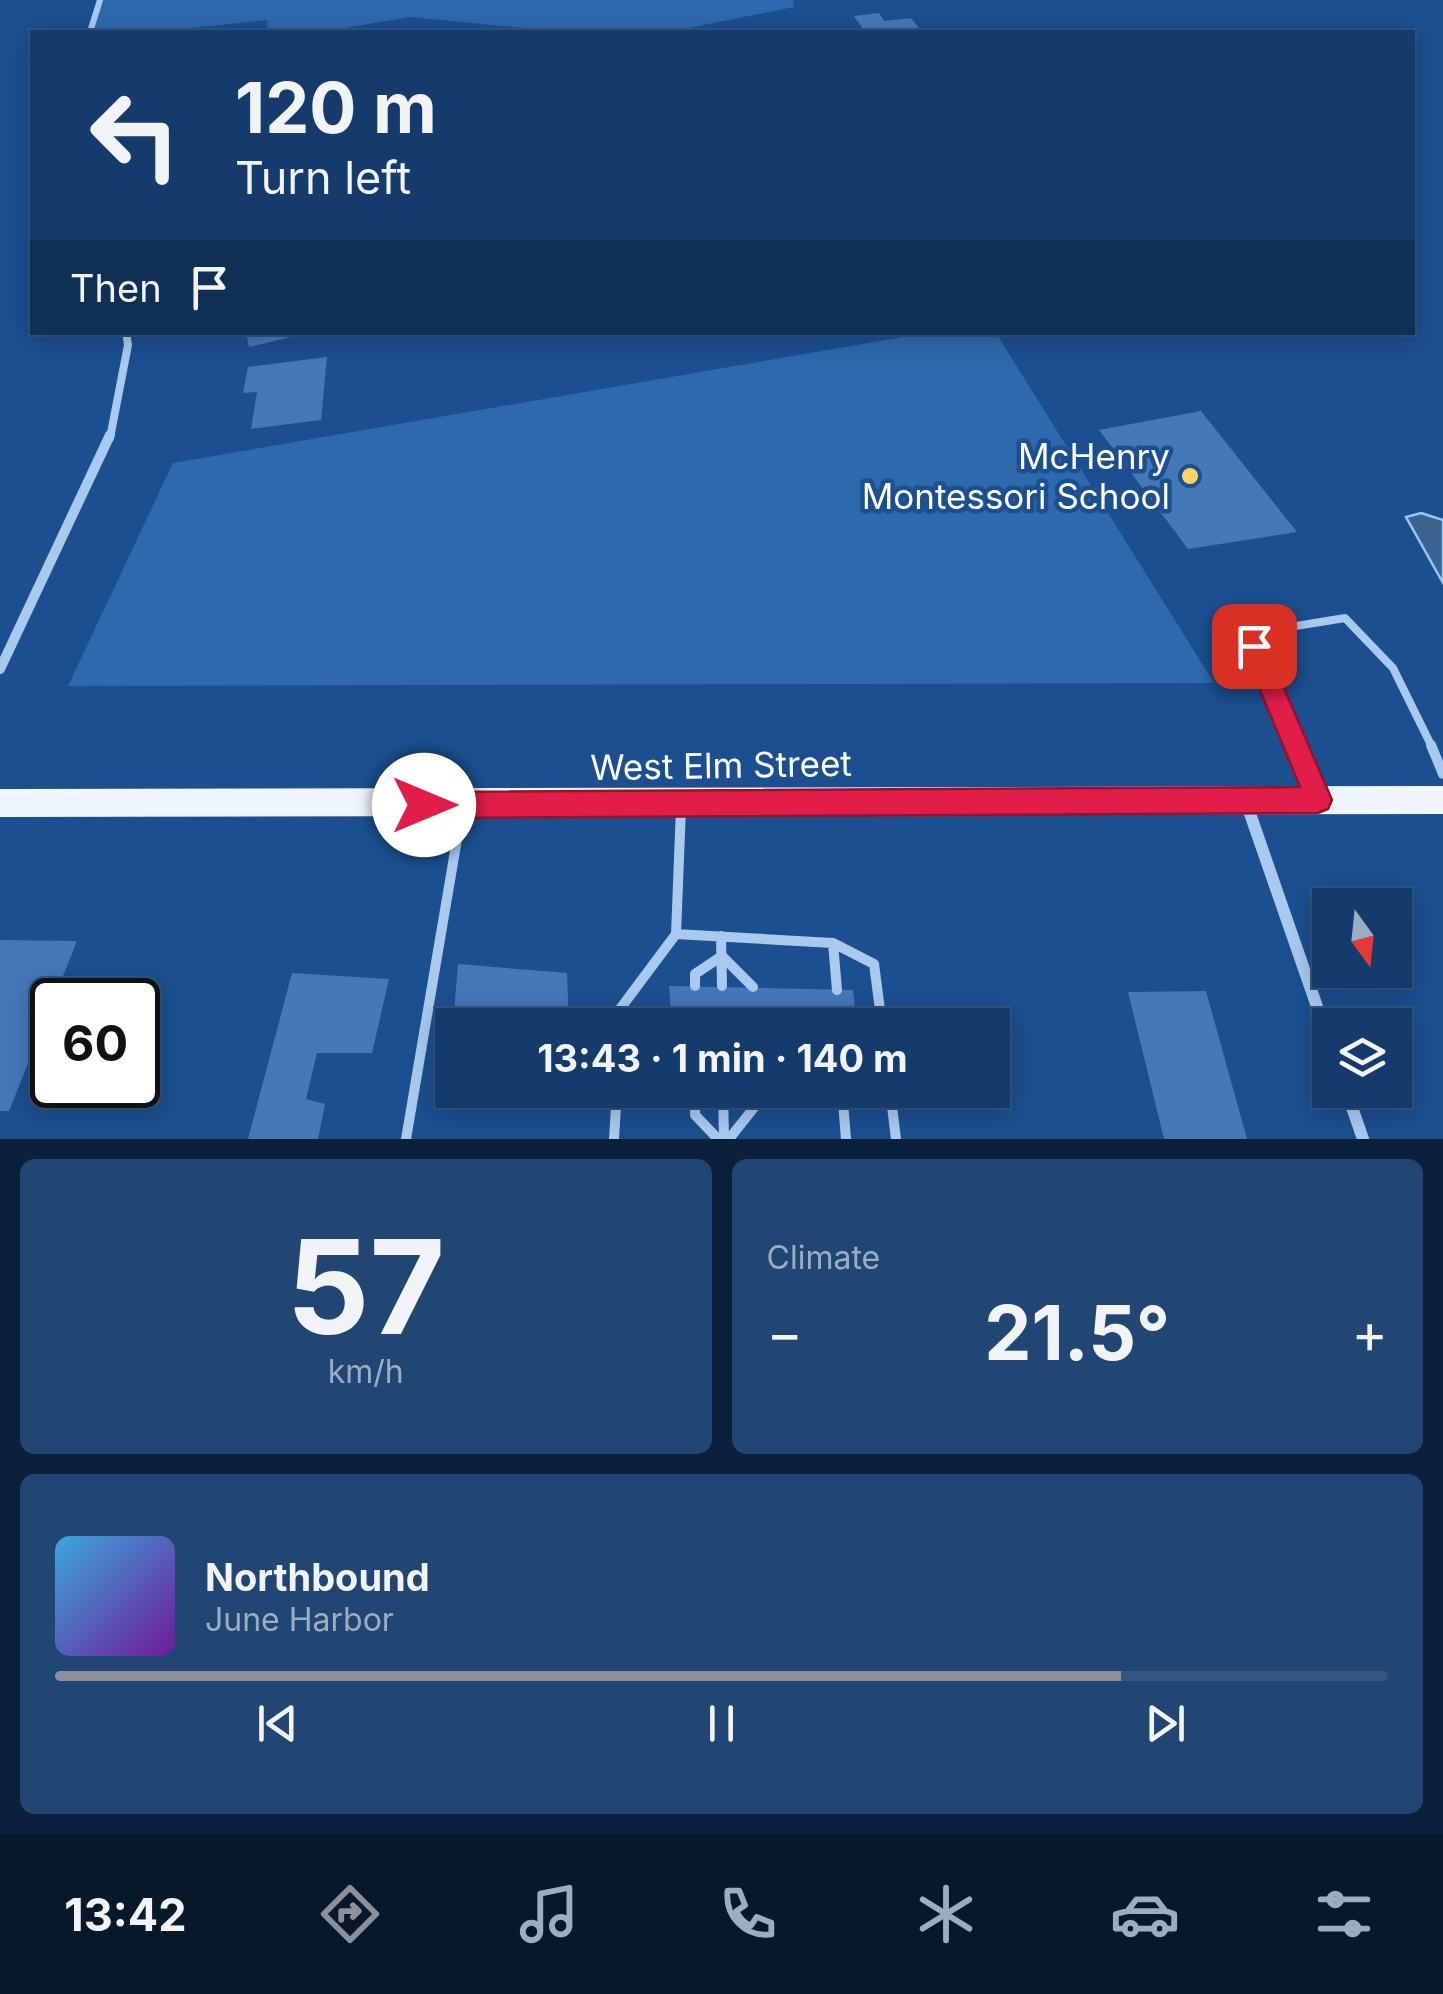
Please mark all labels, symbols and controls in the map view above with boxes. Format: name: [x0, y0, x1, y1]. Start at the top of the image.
text: 120 m: [235, 65, 437, 150]
icon: left: [70, 70, 200, 200]
text: Turn left: [235, 150, 411, 205]
icon: arrive: [182, 260, 237, 315]
text: Then: [70, 265, 162, 311]
place label: McHenry Montessori School: [862, 435, 1170, 517]
marker: McHenry Montessori School: [1179, 465, 1201, 487]
pin: [1212, 604, 1297, 689]
icon: arrive: [1227, 619, 1282, 674]
street label: West Elm Street: [590, 742, 852, 788]
position arrow: [372, 753, 476, 857]
north arrow: [1312, 888, 1412, 988]
map controls: [1312, 888, 1412, 1108]
speed limit sign: 60: [30, 978, 160, 1108]
button: layers: [1312, 1008, 1412, 1108]
text: 13:43 · 1 min · 140 m: [537, 1035, 908, 1081]
text: 57: [286, 1208, 445, 1365]
text: Climate: [767, 1238, 880, 1277]
text: 21.5°: [984, 1287, 1170, 1378]
text: −: [767, 1300, 803, 1366]
text: +: [1352, 1300, 1388, 1366]
text: km/h: [328, 1352, 404, 1391]
text: Northbound: [205, 1554, 430, 1600]
text: June Harbor: [205, 1600, 394, 1639]
icon: previous: [250, 1696, 305, 1751]
icon: pause: [694, 1696, 749, 1751]
icon: next: [1138, 1696, 1193, 1751]
icon: directions: [315, 1879, 385, 1949]
icon: music: [514, 1879, 584, 1949]
icon: phone: [713, 1879, 783, 1949]
icon: climate: [911, 1879, 981, 1949]
icon: car: [1110, 1879, 1180, 1949]
icon: filters: [1309, 1879, 1379, 1949]
text: 13:42: [64, 1887, 187, 1942]

